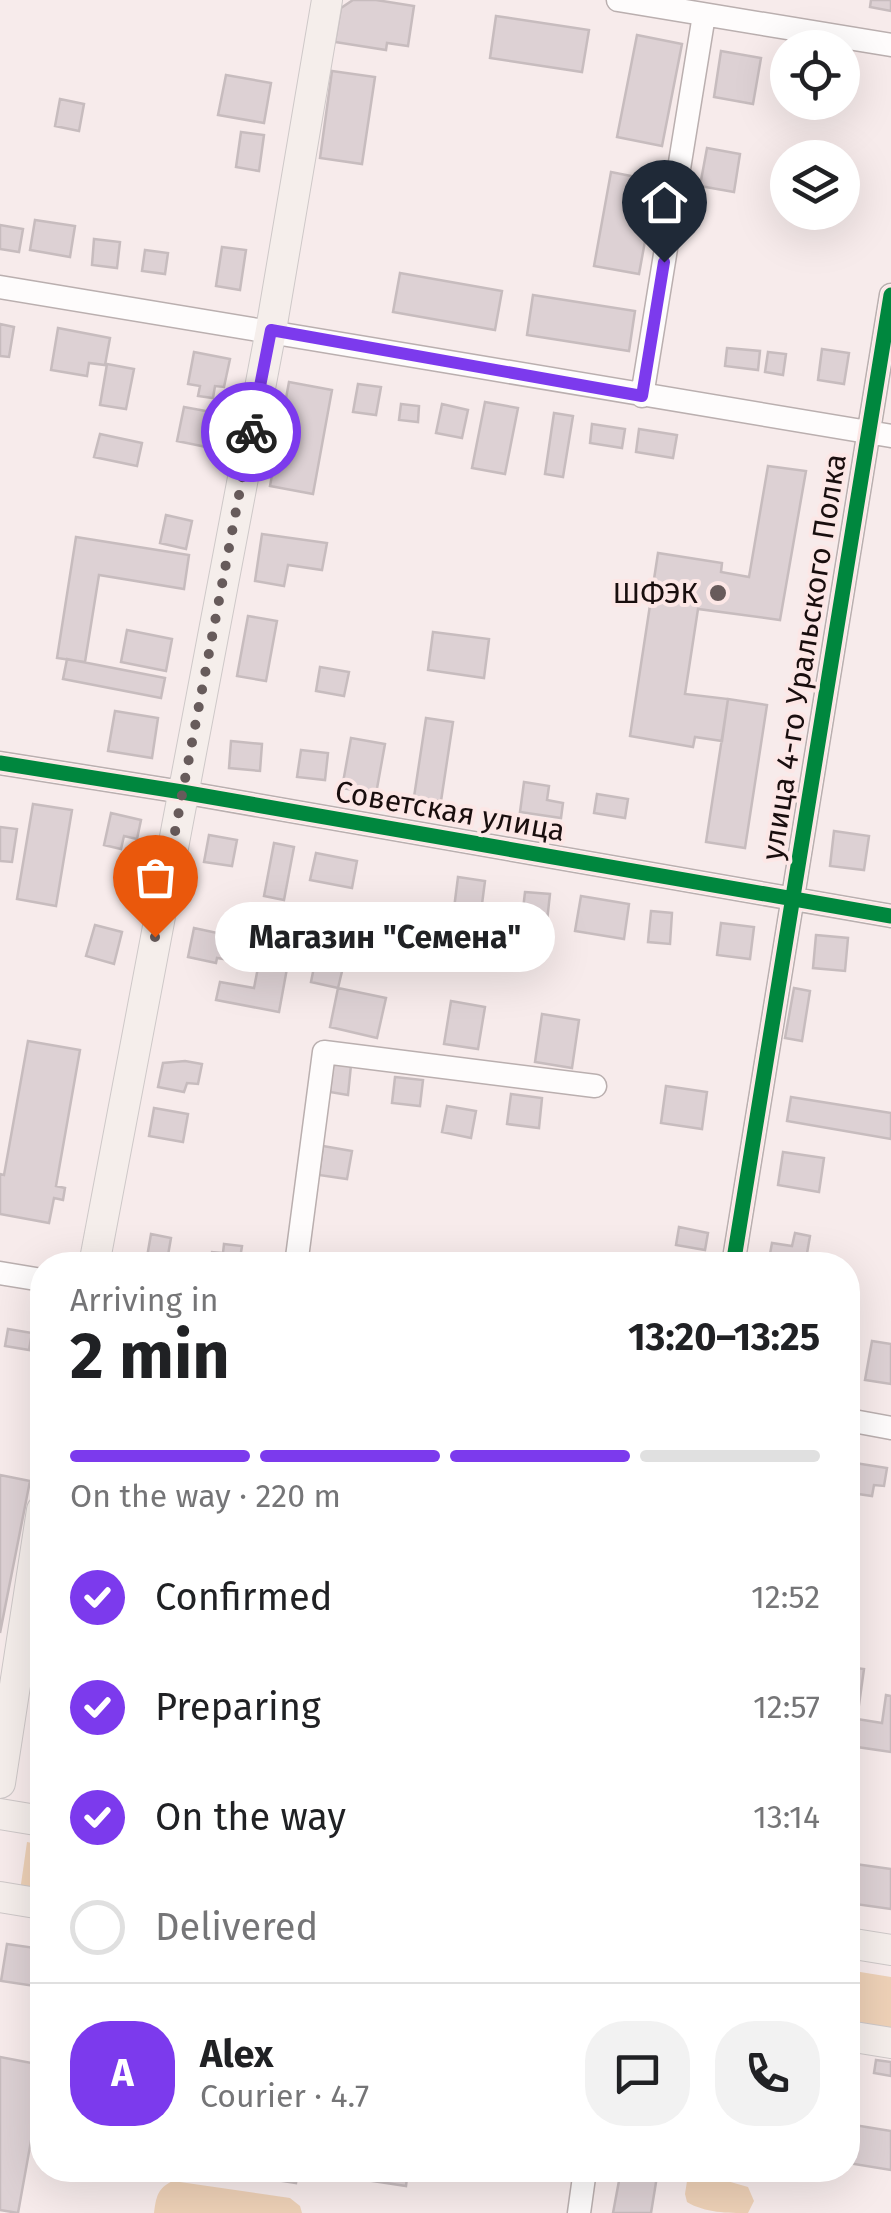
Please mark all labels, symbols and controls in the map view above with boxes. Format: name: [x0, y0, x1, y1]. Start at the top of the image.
map controls: [770, 30, 860, 230]
button: locate: [770, 30, 860, 120]
button: layers: [770, 140, 860, 230]
pin: [622, 160, 707, 263]
icon: home: [637, 175, 692, 230]
courier: [201, 382, 301, 482]
icon: bike: [224, 405, 279, 460]
street label: улица 4-го Уральского Полка: [754, 451, 854, 863]
place label: ШФЭК: [612, 575, 698, 611]
marker: ШФЭК: [707, 582, 729, 604]
street label: Советская улица: [332, 773, 568, 849]
pin: [113, 835, 198, 938]
icon: bag: [128, 850, 183, 905]
callout: Магазин "Семена": [215, 902, 555, 972]
text: Магазин "Семена": [249, 918, 521, 956]
text: Arriving in: [70, 1281, 218, 1319]
text: 13:20–13:25: [628, 1314, 820, 1360]
text: 2 min: [70, 1317, 230, 1395]
text: On the way · 220 m: [70, 1477, 341, 1515]
icon: check: [70, 1570, 125, 1625]
text: Confirmed: [155, 1574, 333, 1620]
text: 12:52: [751, 1578, 820, 1616]
icon: check: [70, 1680, 125, 1735]
text: Preparing: [155, 1684, 321, 1730]
text: 12:57: [753, 1688, 820, 1726]
icon: check: [70, 1790, 125, 1845]
text: On the way: [155, 1794, 346, 1840]
text: 13:14: [753, 1798, 820, 1836]
text: Delivered: [155, 1904, 318, 1950]
button: chat: [585, 2021, 690, 2126]
button: phone: [715, 2021, 820, 2126]
text: Alex: [200, 2031, 273, 2077]
text: A: [111, 2050, 134, 2096]
text: Courier · 4.7: [200, 2077, 369, 2115]

